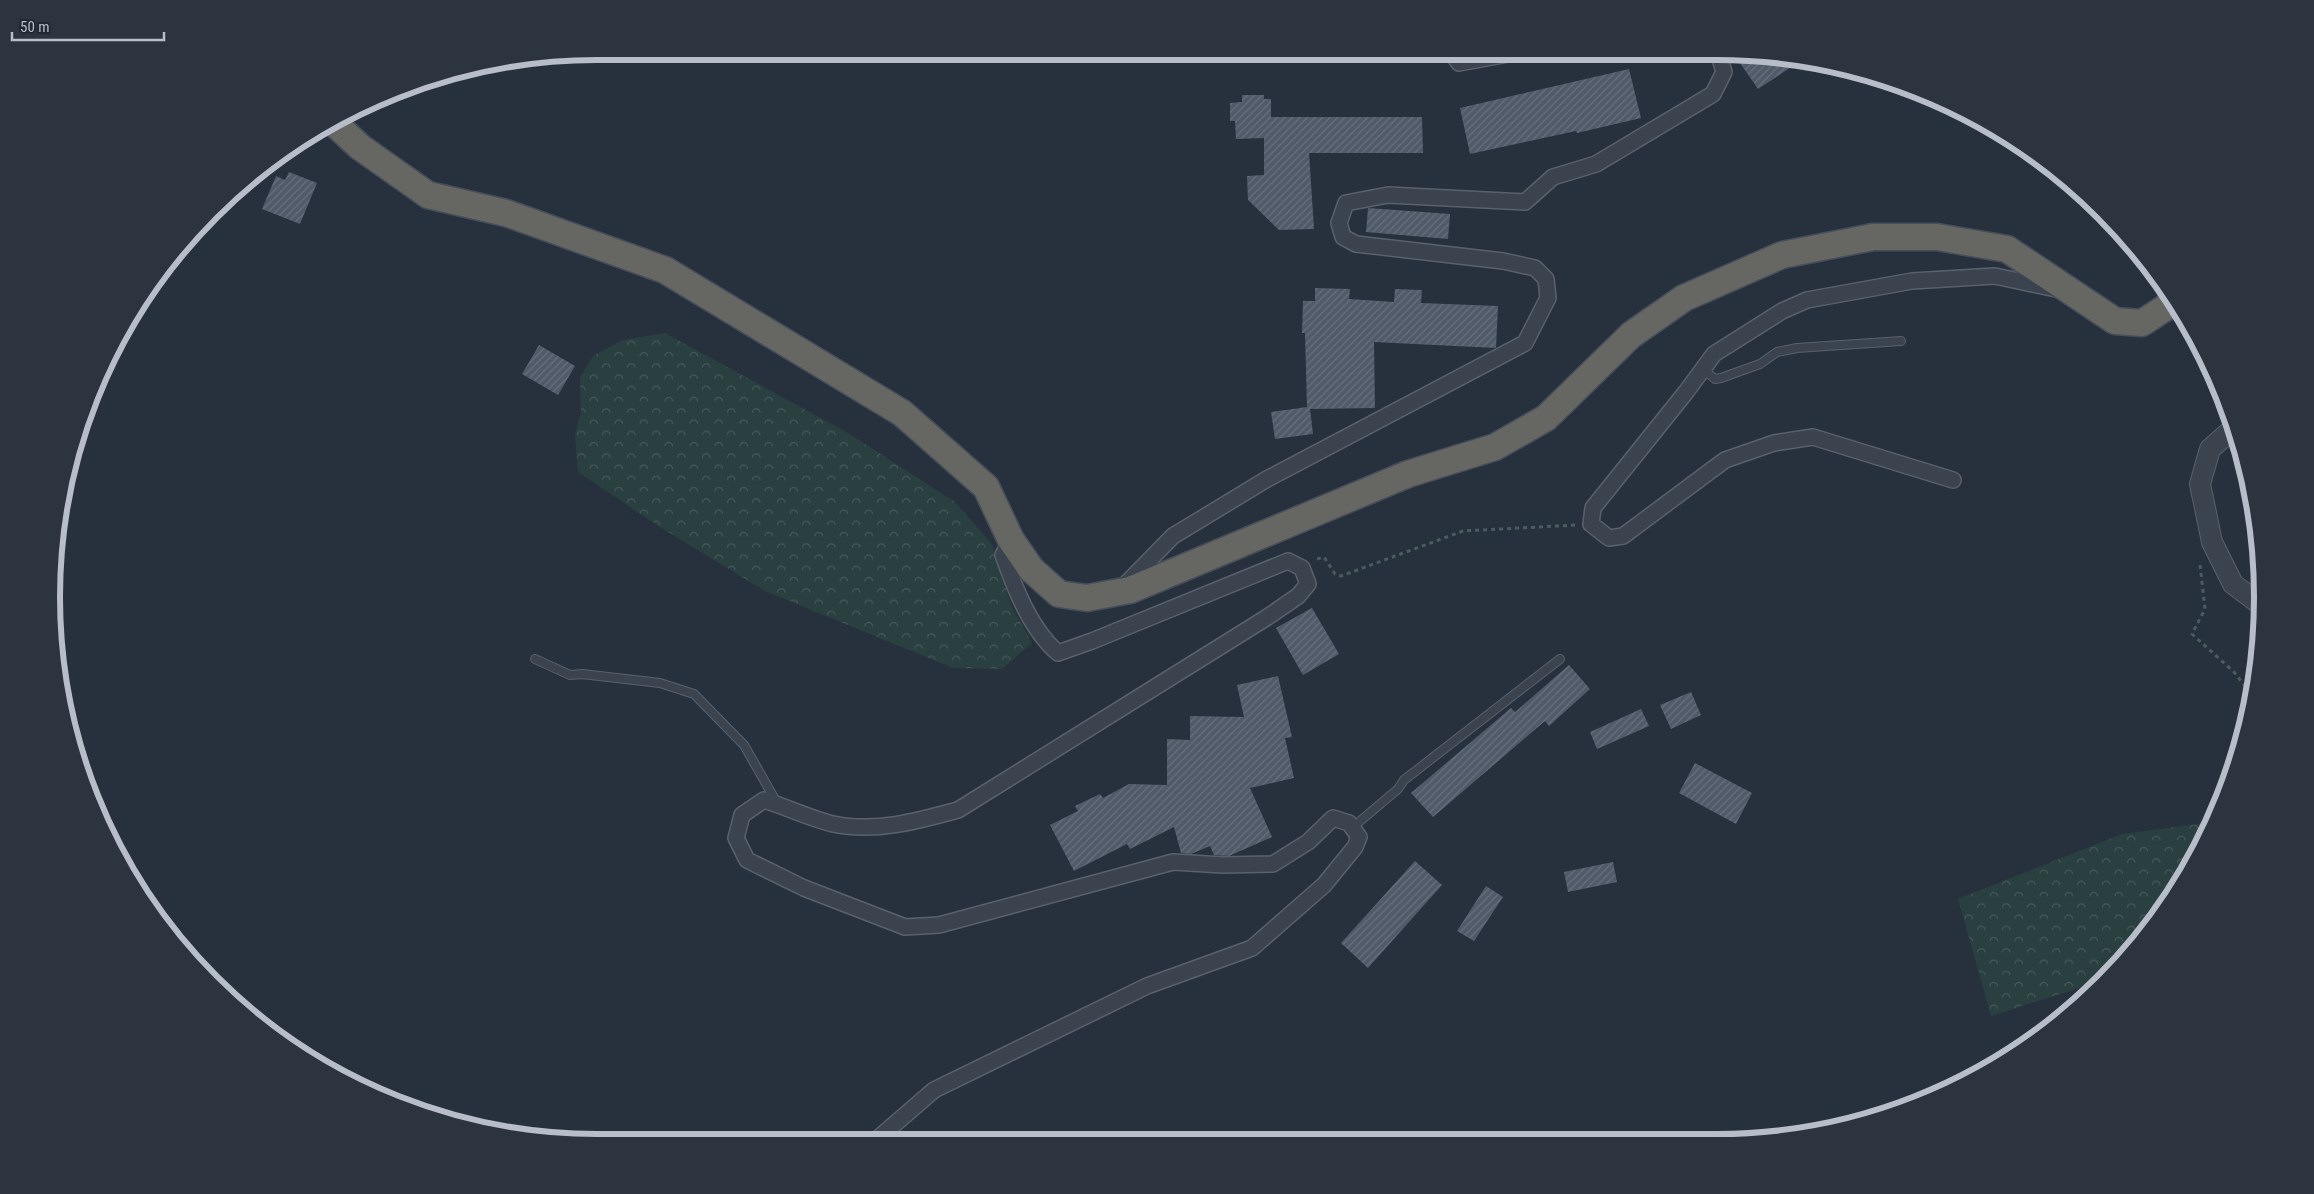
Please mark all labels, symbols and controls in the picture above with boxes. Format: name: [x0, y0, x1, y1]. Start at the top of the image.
scale bar: [12, 10, 165, 42]
text: 50 m: [20, 18, 50, 36]

